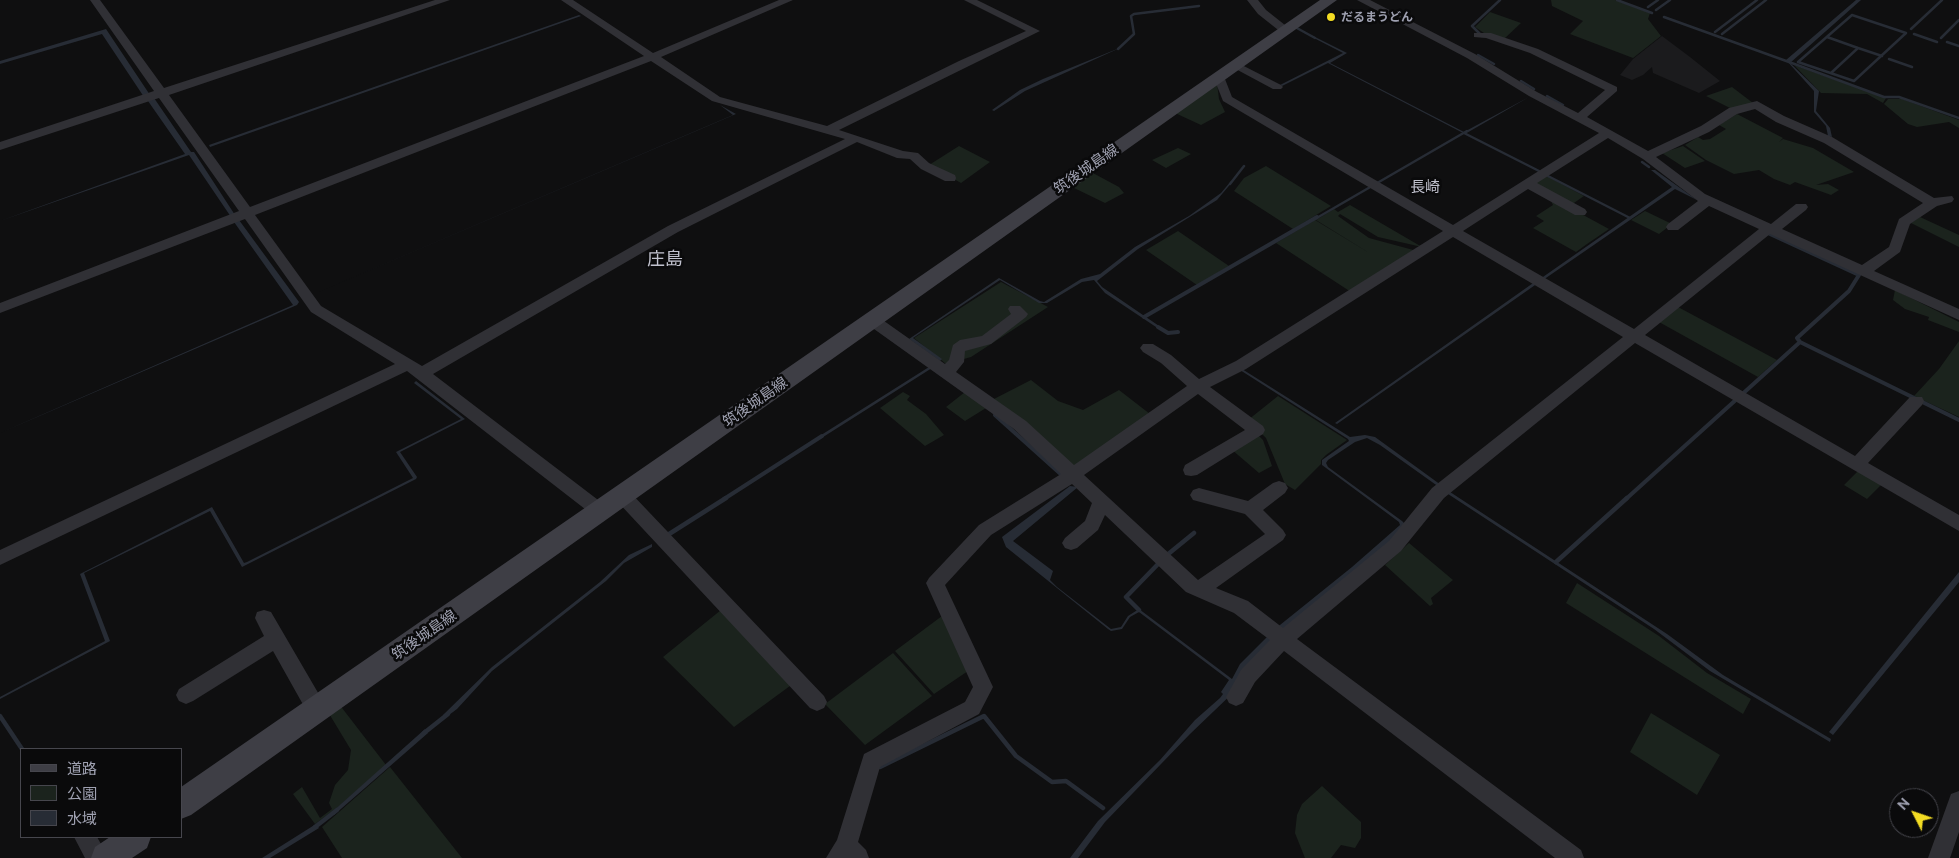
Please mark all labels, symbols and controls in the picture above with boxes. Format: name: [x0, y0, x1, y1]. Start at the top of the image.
place label: だるまうどん: [1341, 10, 1413, 24]
marker: だるまうどん: [1325, 11, 1337, 23]
street label: 筑後城島線: [1050, 140, 1122, 198]
district label: 長崎: [1410, 178, 1440, 196]
district label: 庄島: [647, 248, 683, 270]
street label: 筑後城島線: [719, 373, 791, 431]
street label: 筑後城島線: [388, 606, 460, 664]
legend: [20, 748, 182, 838]
text: 道路: [67, 760, 97, 777]
text: 公園: [67, 785, 97, 802]
north arrow: [1889, 788, 1939, 838]
text: N: [1894, 795, 1913, 813]
text: 水域: [67, 810, 97, 827]

